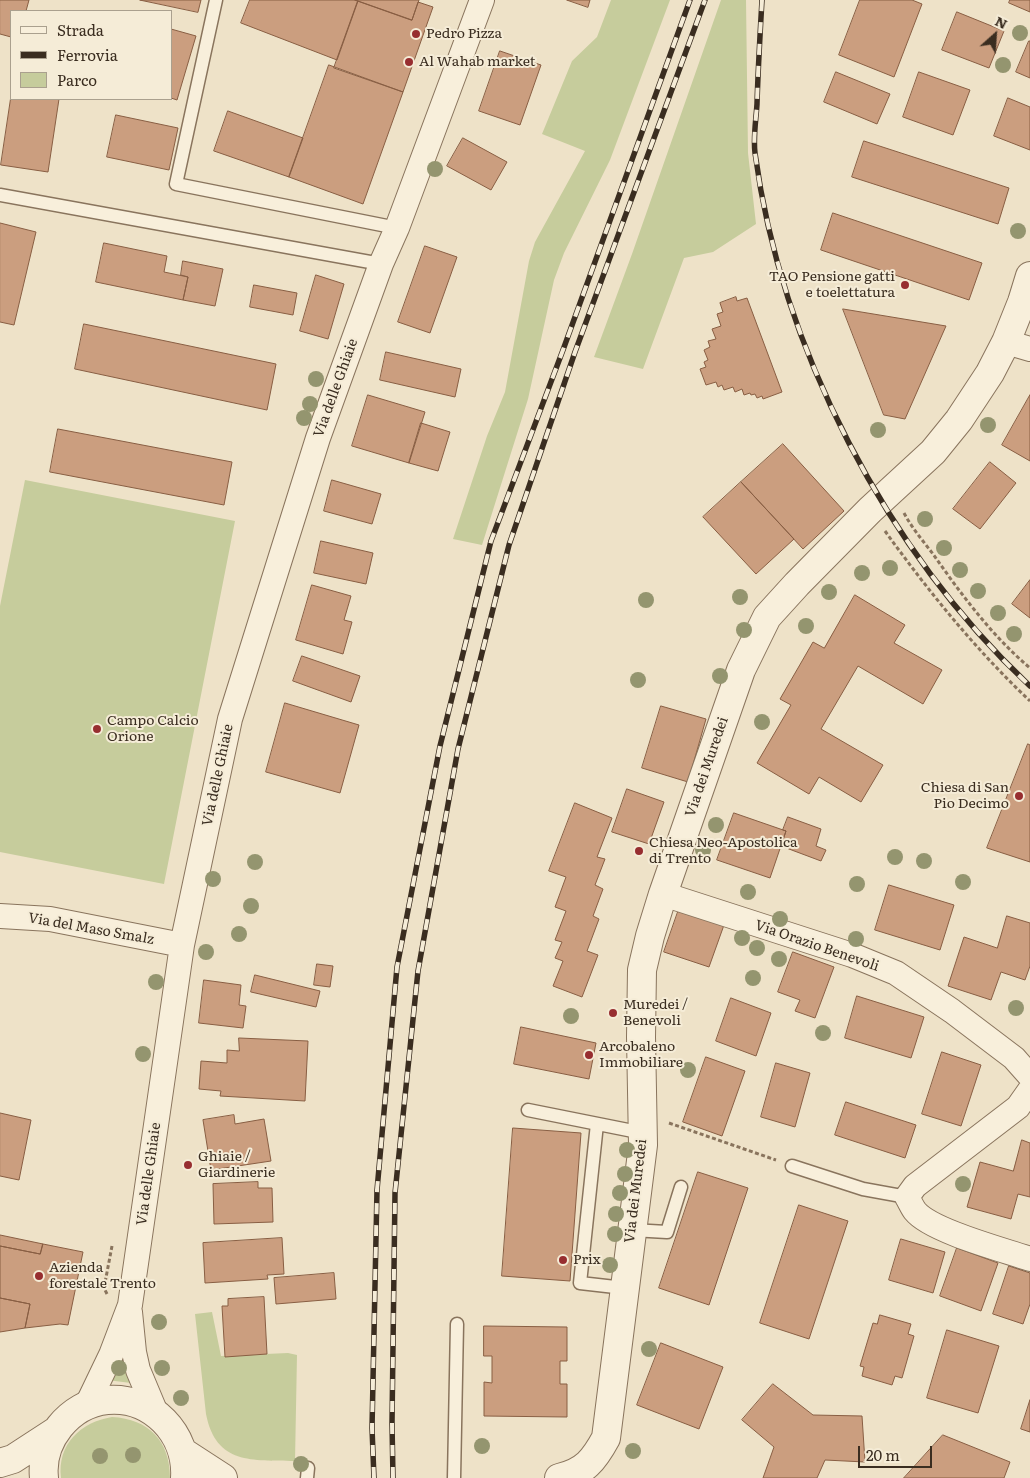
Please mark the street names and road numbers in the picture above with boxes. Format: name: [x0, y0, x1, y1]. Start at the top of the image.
street label: Via delle Ghiaie: [310, 336, 362, 440]
street label: Via dei Muredei: [682, 715, 732, 819]
street label: Via delle Ghiaie: [199, 722, 237, 828]
street label: Via del Maso Smalz: [27, 910, 155, 948]
street label: Via Orazio Benevoli: [753, 917, 881, 975]
street label: Via delle Ghiaie: [133, 1121, 165, 1227]
street label: Via dei Muredei: [621, 1138, 651, 1244]

